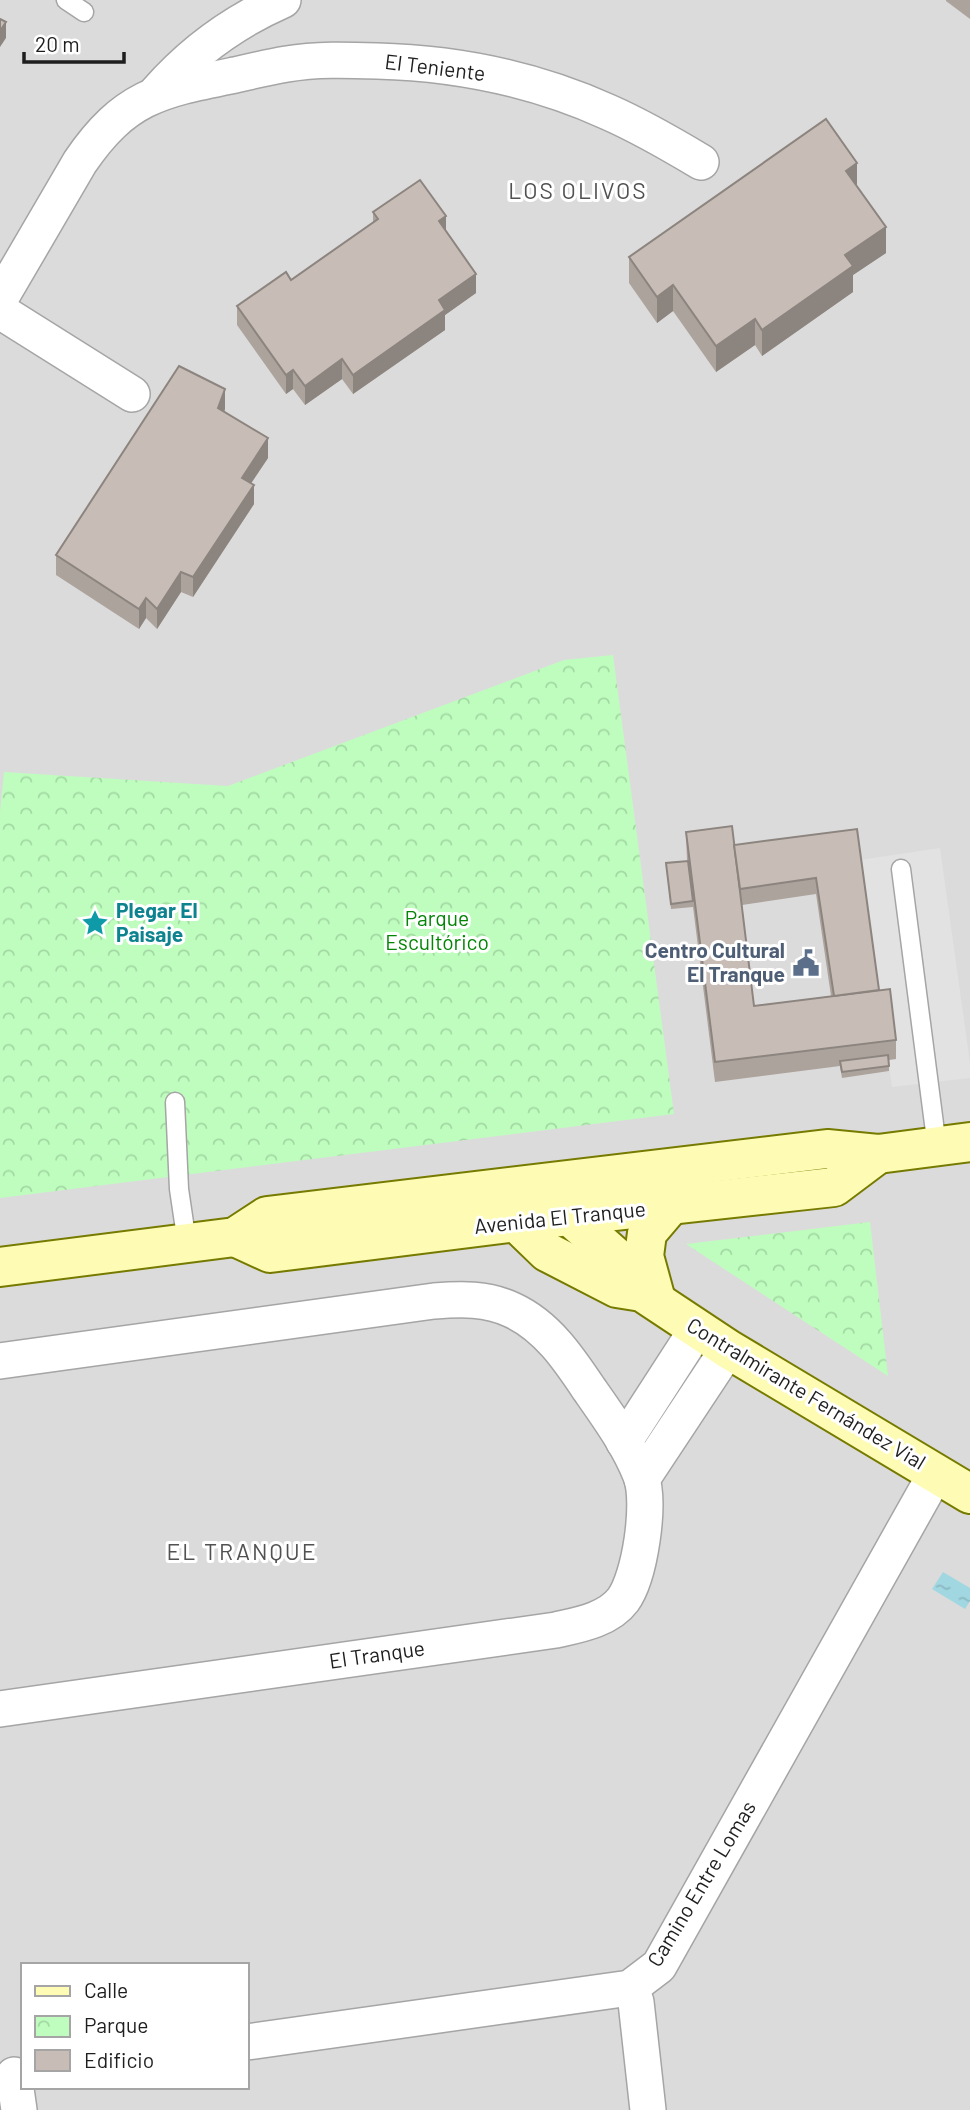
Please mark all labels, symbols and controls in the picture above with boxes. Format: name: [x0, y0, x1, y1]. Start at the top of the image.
scale bar: [24, 21, 124, 65]
text: 20 m: [35, 31, 80, 56]
street label: El Teniente: [383, 48, 487, 85]
district label: LOS OLIVOS: [508, 176, 648, 204]
place label: Plegar El Paisaje: [116, 897, 198, 946]
park label: Parque Escultórico: [385, 905, 489, 954]
place icon: Plegar El Paisaje: [80, 908, 110, 938]
place label: Centro Cultural El Tranque: [645, 937, 785, 986]
public building icon: Centro Cultural El Tranque: [791, 948, 821, 978]
street label: Avenida El Tranque: [473, 1195, 647, 1238]
street label: Contralmirante Fernández Vial: [683, 1311, 931, 1474]
district label: EL TRANQUE: [166, 1537, 318, 1565]
street label: El Tranque: [327, 1634, 426, 1673]
street label: Camino Entre Lomas: [641, 1796, 760, 1971]
legend: [21, 1963, 248, 2089]
text: Calle: [84, 1977, 128, 2002]
text: Parque: [84, 2012, 149, 2037]
text: Edificio: [84, 2047, 154, 2072]

